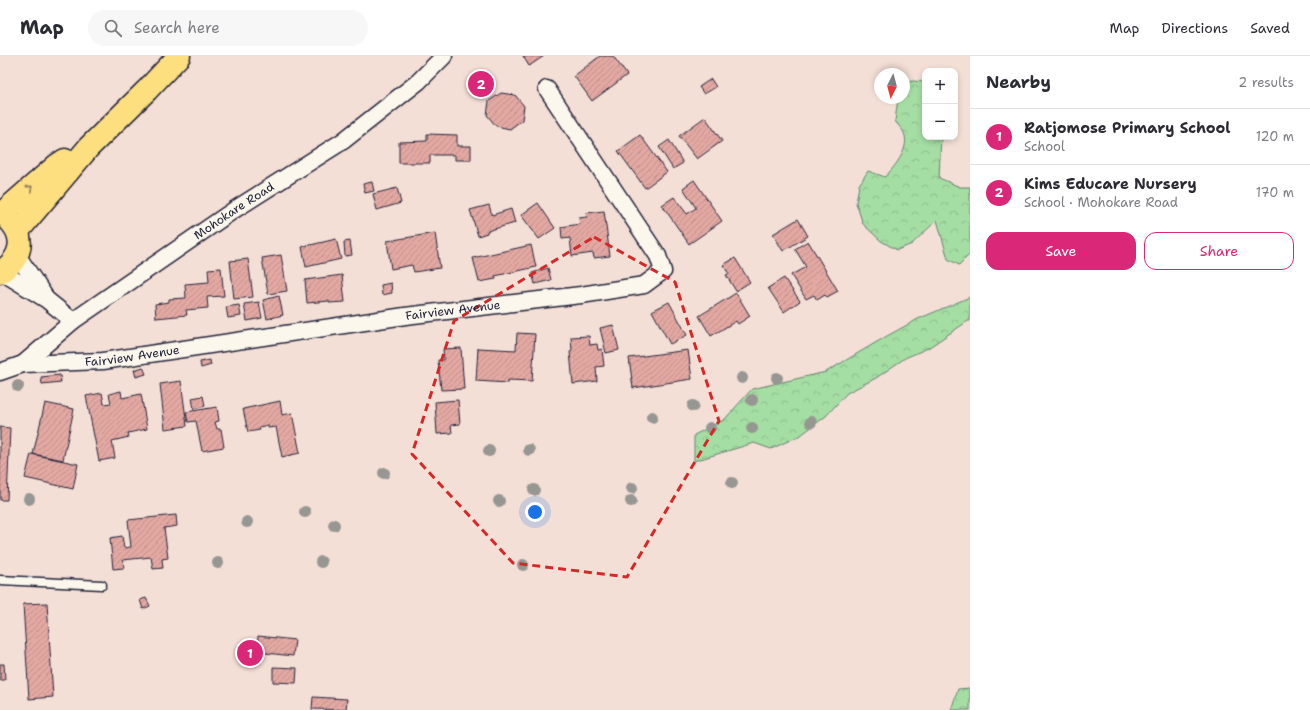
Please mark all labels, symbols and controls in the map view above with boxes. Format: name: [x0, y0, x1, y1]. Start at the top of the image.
search box: [88, 10, 368, 46]
text: Map: [20, 15, 64, 40]
icon: search: [102, 17, 124, 39]
text: Search here: [134, 18, 220, 38]
text: Map: [1110, 19, 1140, 37]
text: Directions: [1162, 19, 1228, 37]
text: Saved: [1250, 19, 1290, 37]
north arrow: [874, 68, 910, 104]
map controls: [922, 68, 958, 140]
button: +: [922, 68, 958, 104]
pin: 2: [468, 69, 494, 99]
text: Nearby: [986, 71, 1051, 93]
text: 2 results: [1238, 74, 1294, 91]
button: −: [922, 104, 958, 140]
text: Ratjomose Primary School: [1024, 118, 1231, 138]
text: 1: [996, 128, 1002, 145]
text: 120 m: [1256, 128, 1294, 145]
text: School: [1024, 138, 1065, 155]
text: Kims Educare Nursery: [1024, 174, 1197, 194]
street label: Mohokare Road: [191, 178, 277, 243]
text: 2: [994, 184, 1004, 201]
text: 170 m: [1256, 184, 1294, 201]
one-way arrow: [25, 186, 33, 193]
text: School · Mohokare Road: [1024, 194, 1178, 211]
button: Save: [986, 232, 1136, 270]
button: Share: [1144, 232, 1294, 270]
street label: Fairview Avenue: [405, 297, 501, 324]
street label: Fairview Avenue: [85, 342, 181, 370]
your location: [525, 502, 545, 522]
pin: 1: [237, 638, 263, 668]

